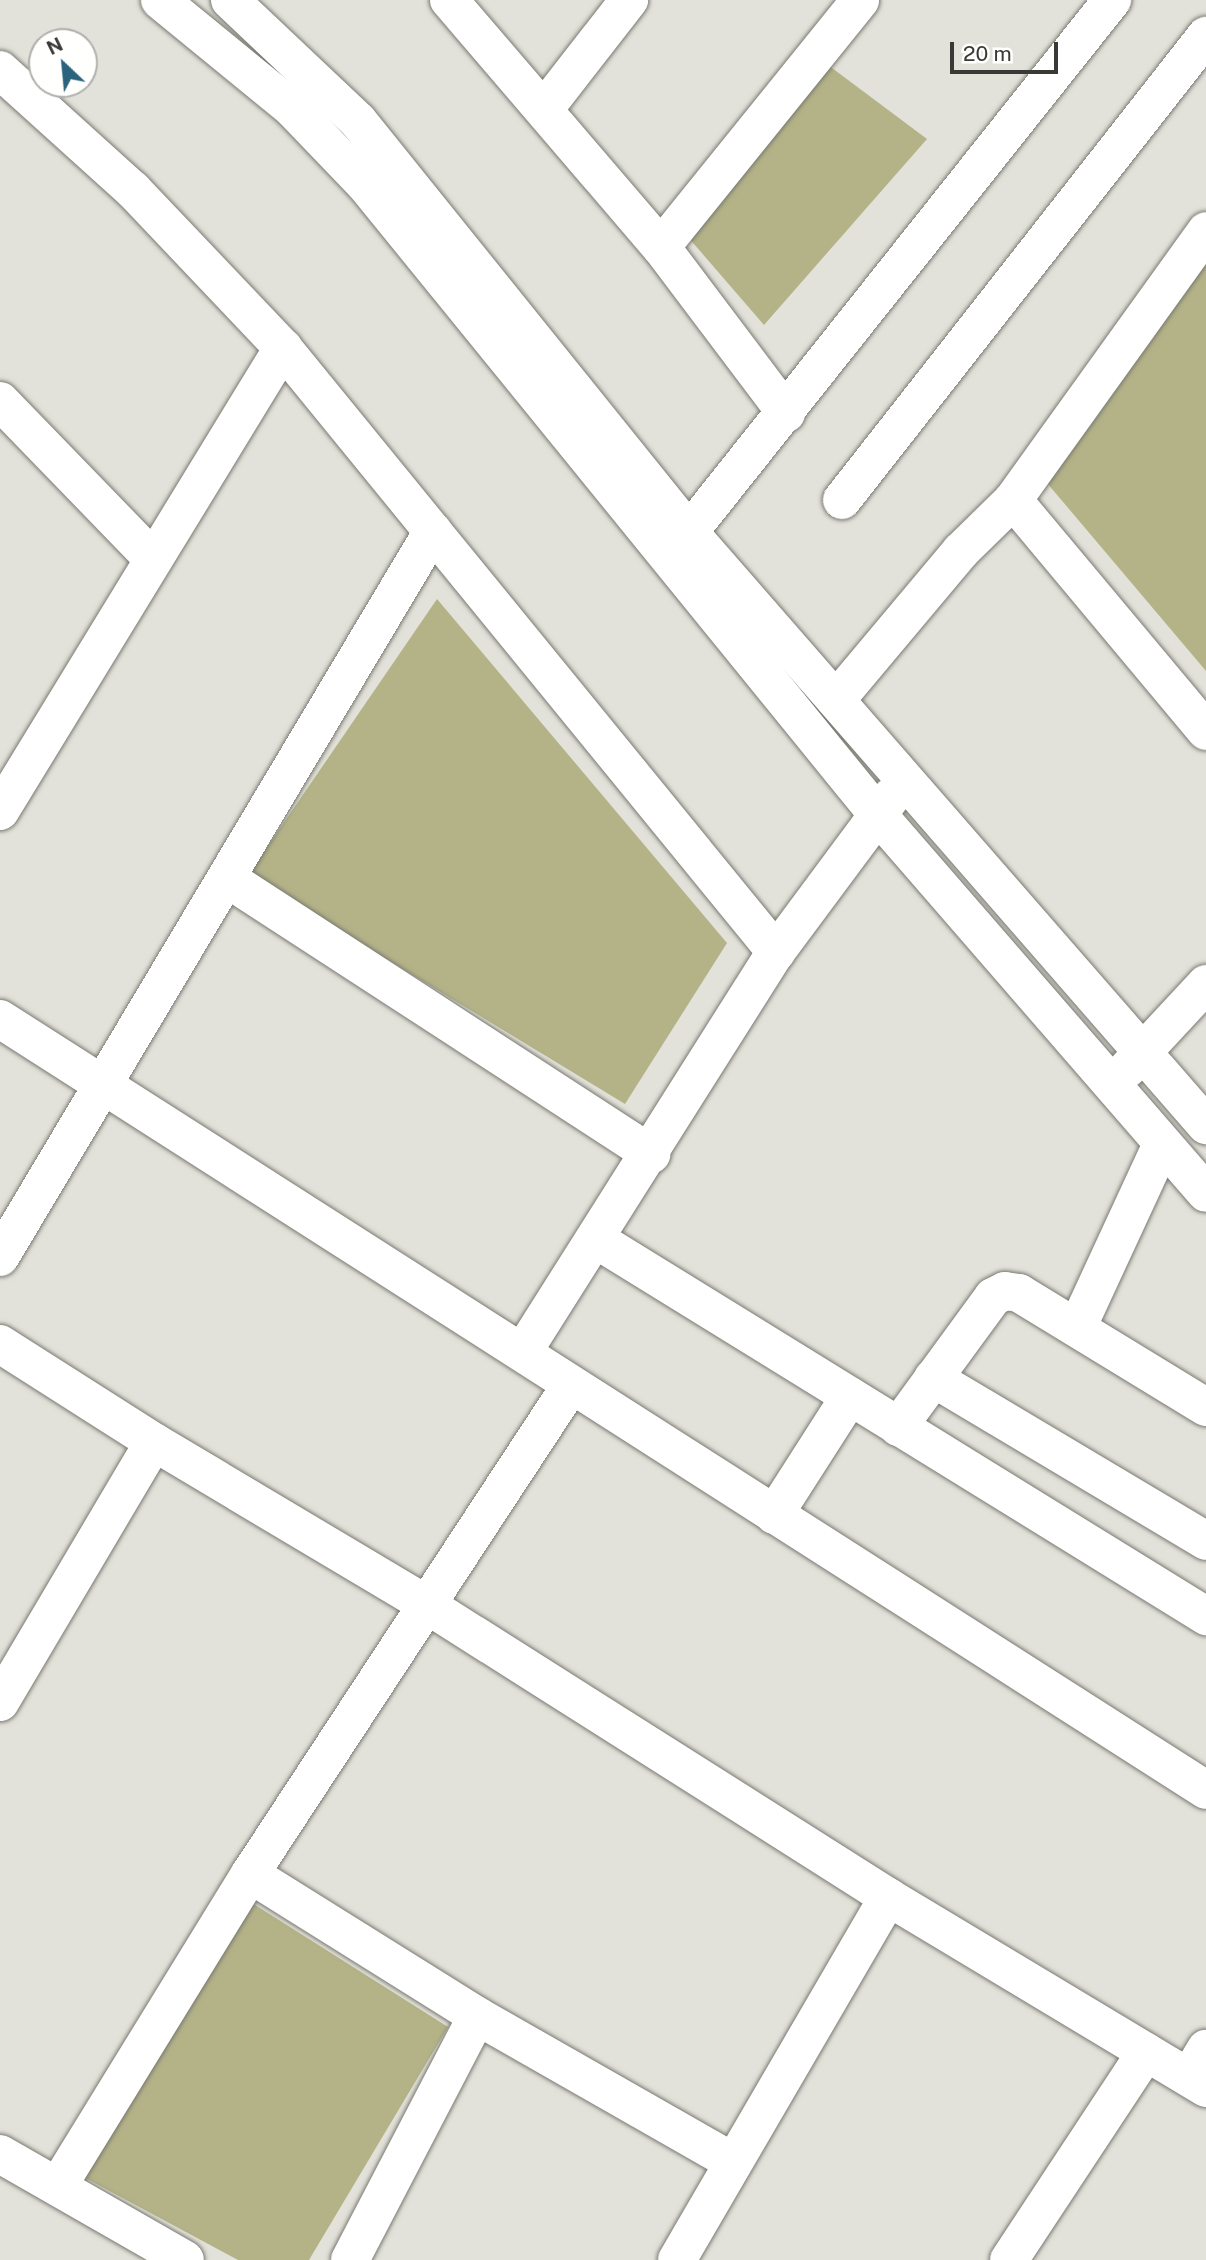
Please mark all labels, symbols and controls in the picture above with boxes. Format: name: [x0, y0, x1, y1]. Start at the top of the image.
north arrow: [28, 28, 98, 98]
scale bar: [954, 28, 1062, 72]
text: N: [43, 33, 66, 59]
text: 20 m: [963, 41, 1012, 66]

